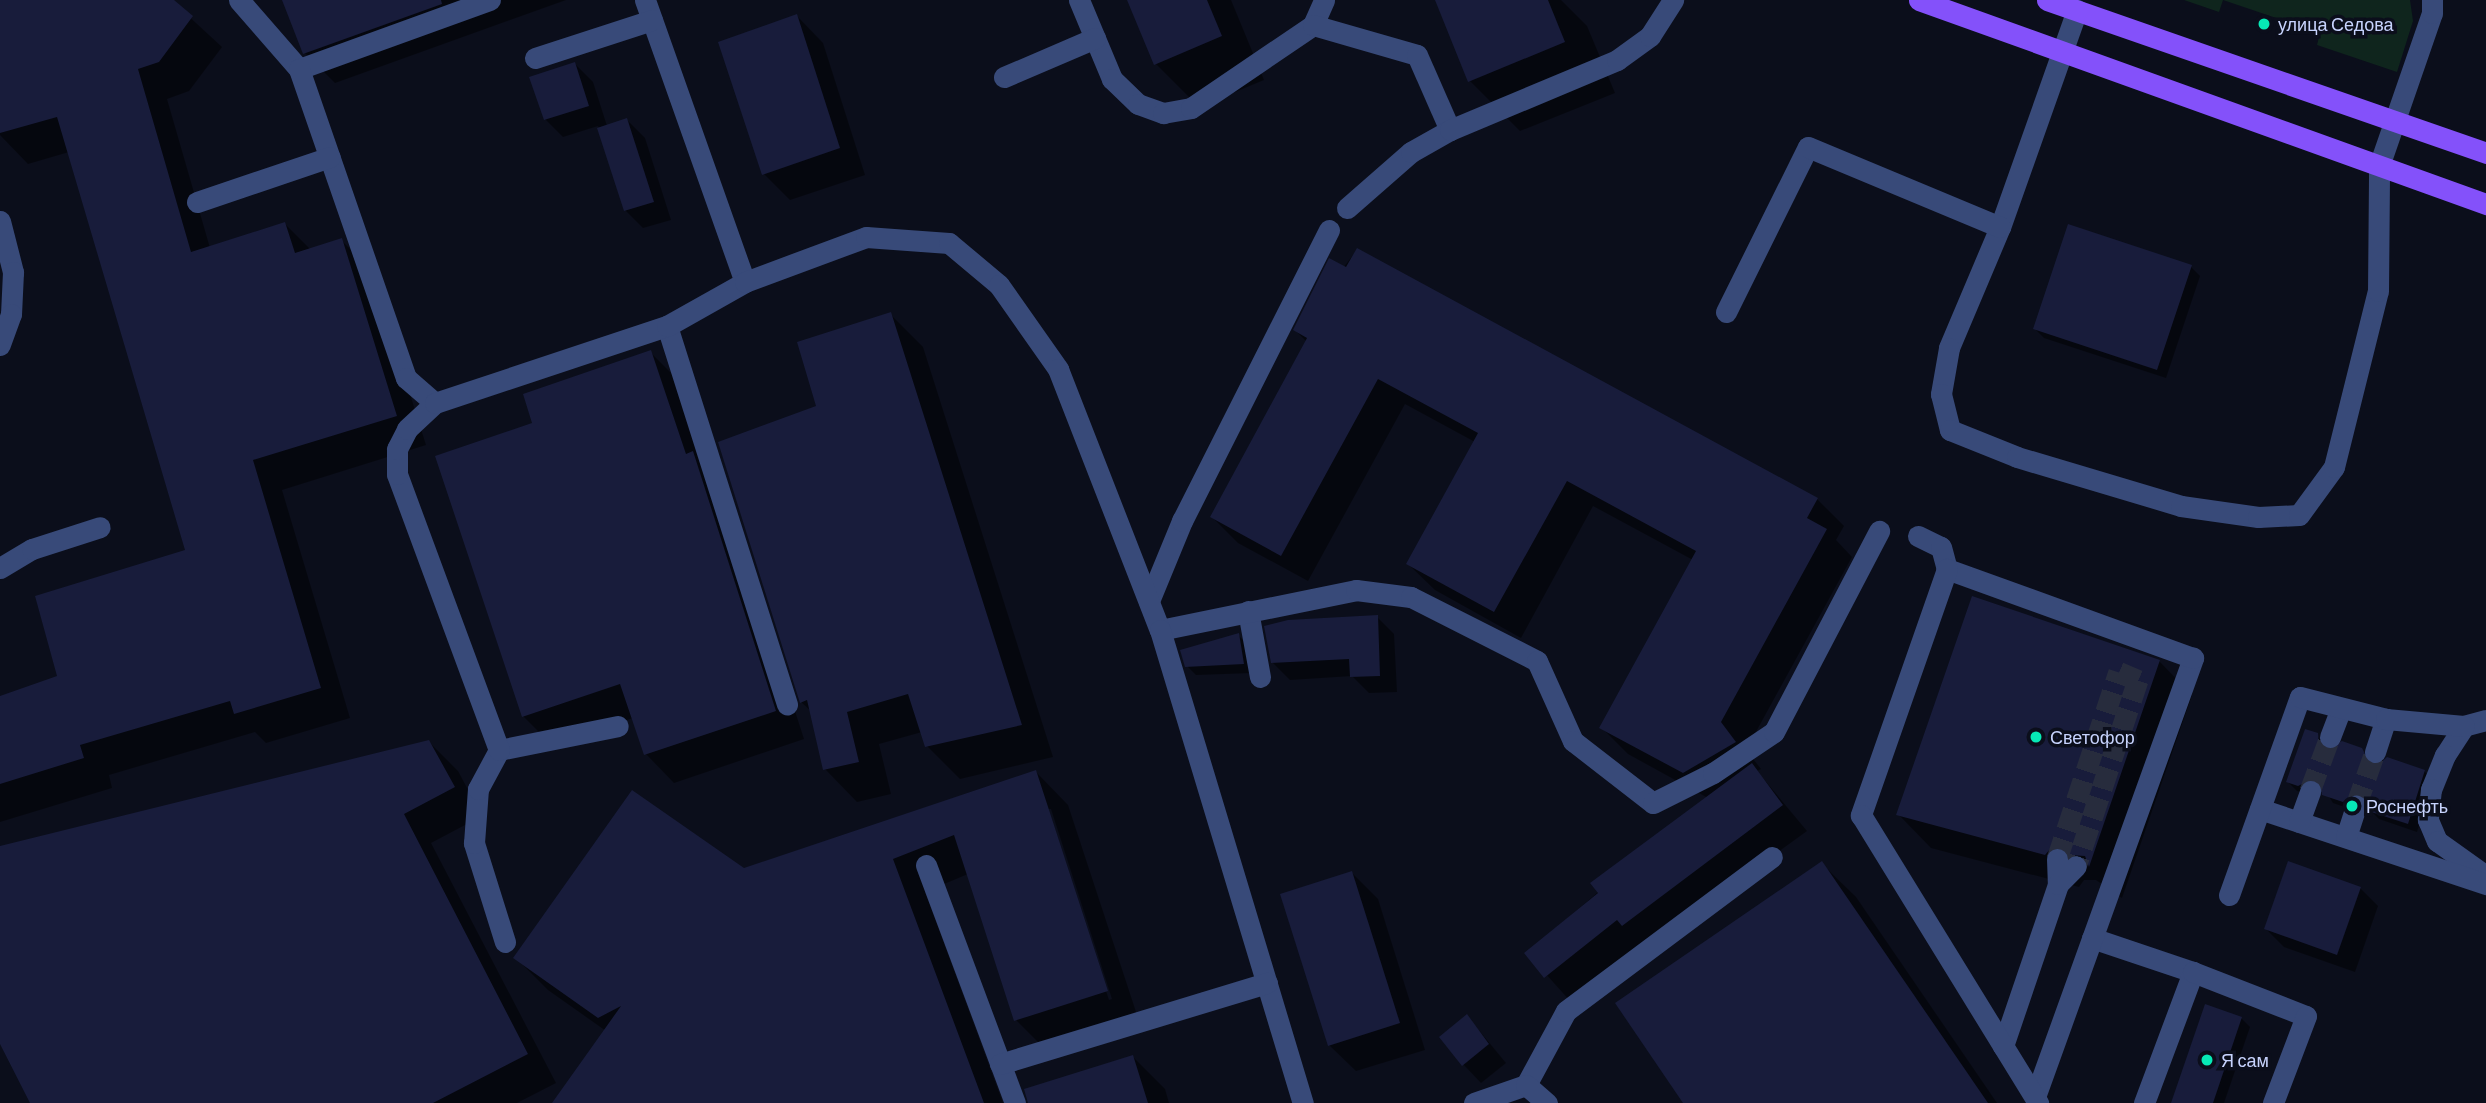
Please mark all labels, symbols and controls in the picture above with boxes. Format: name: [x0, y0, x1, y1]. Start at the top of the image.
place label: улица Седова: [2278, 13, 2394, 35]
marker: улица Седова: [2256, 16, 2272, 32]
place label: Светофор: [2050, 726, 2135, 748]
marker: Светофор: [2028, 729, 2044, 745]
place label: Роснефть: [2366, 795, 2448, 817]
marker: Роснефть: [2344, 798, 2360, 814]
place label: Я сам: [2221, 1049, 2269, 1071]
marker: Я сам: [2199, 1052, 2215, 1068]

